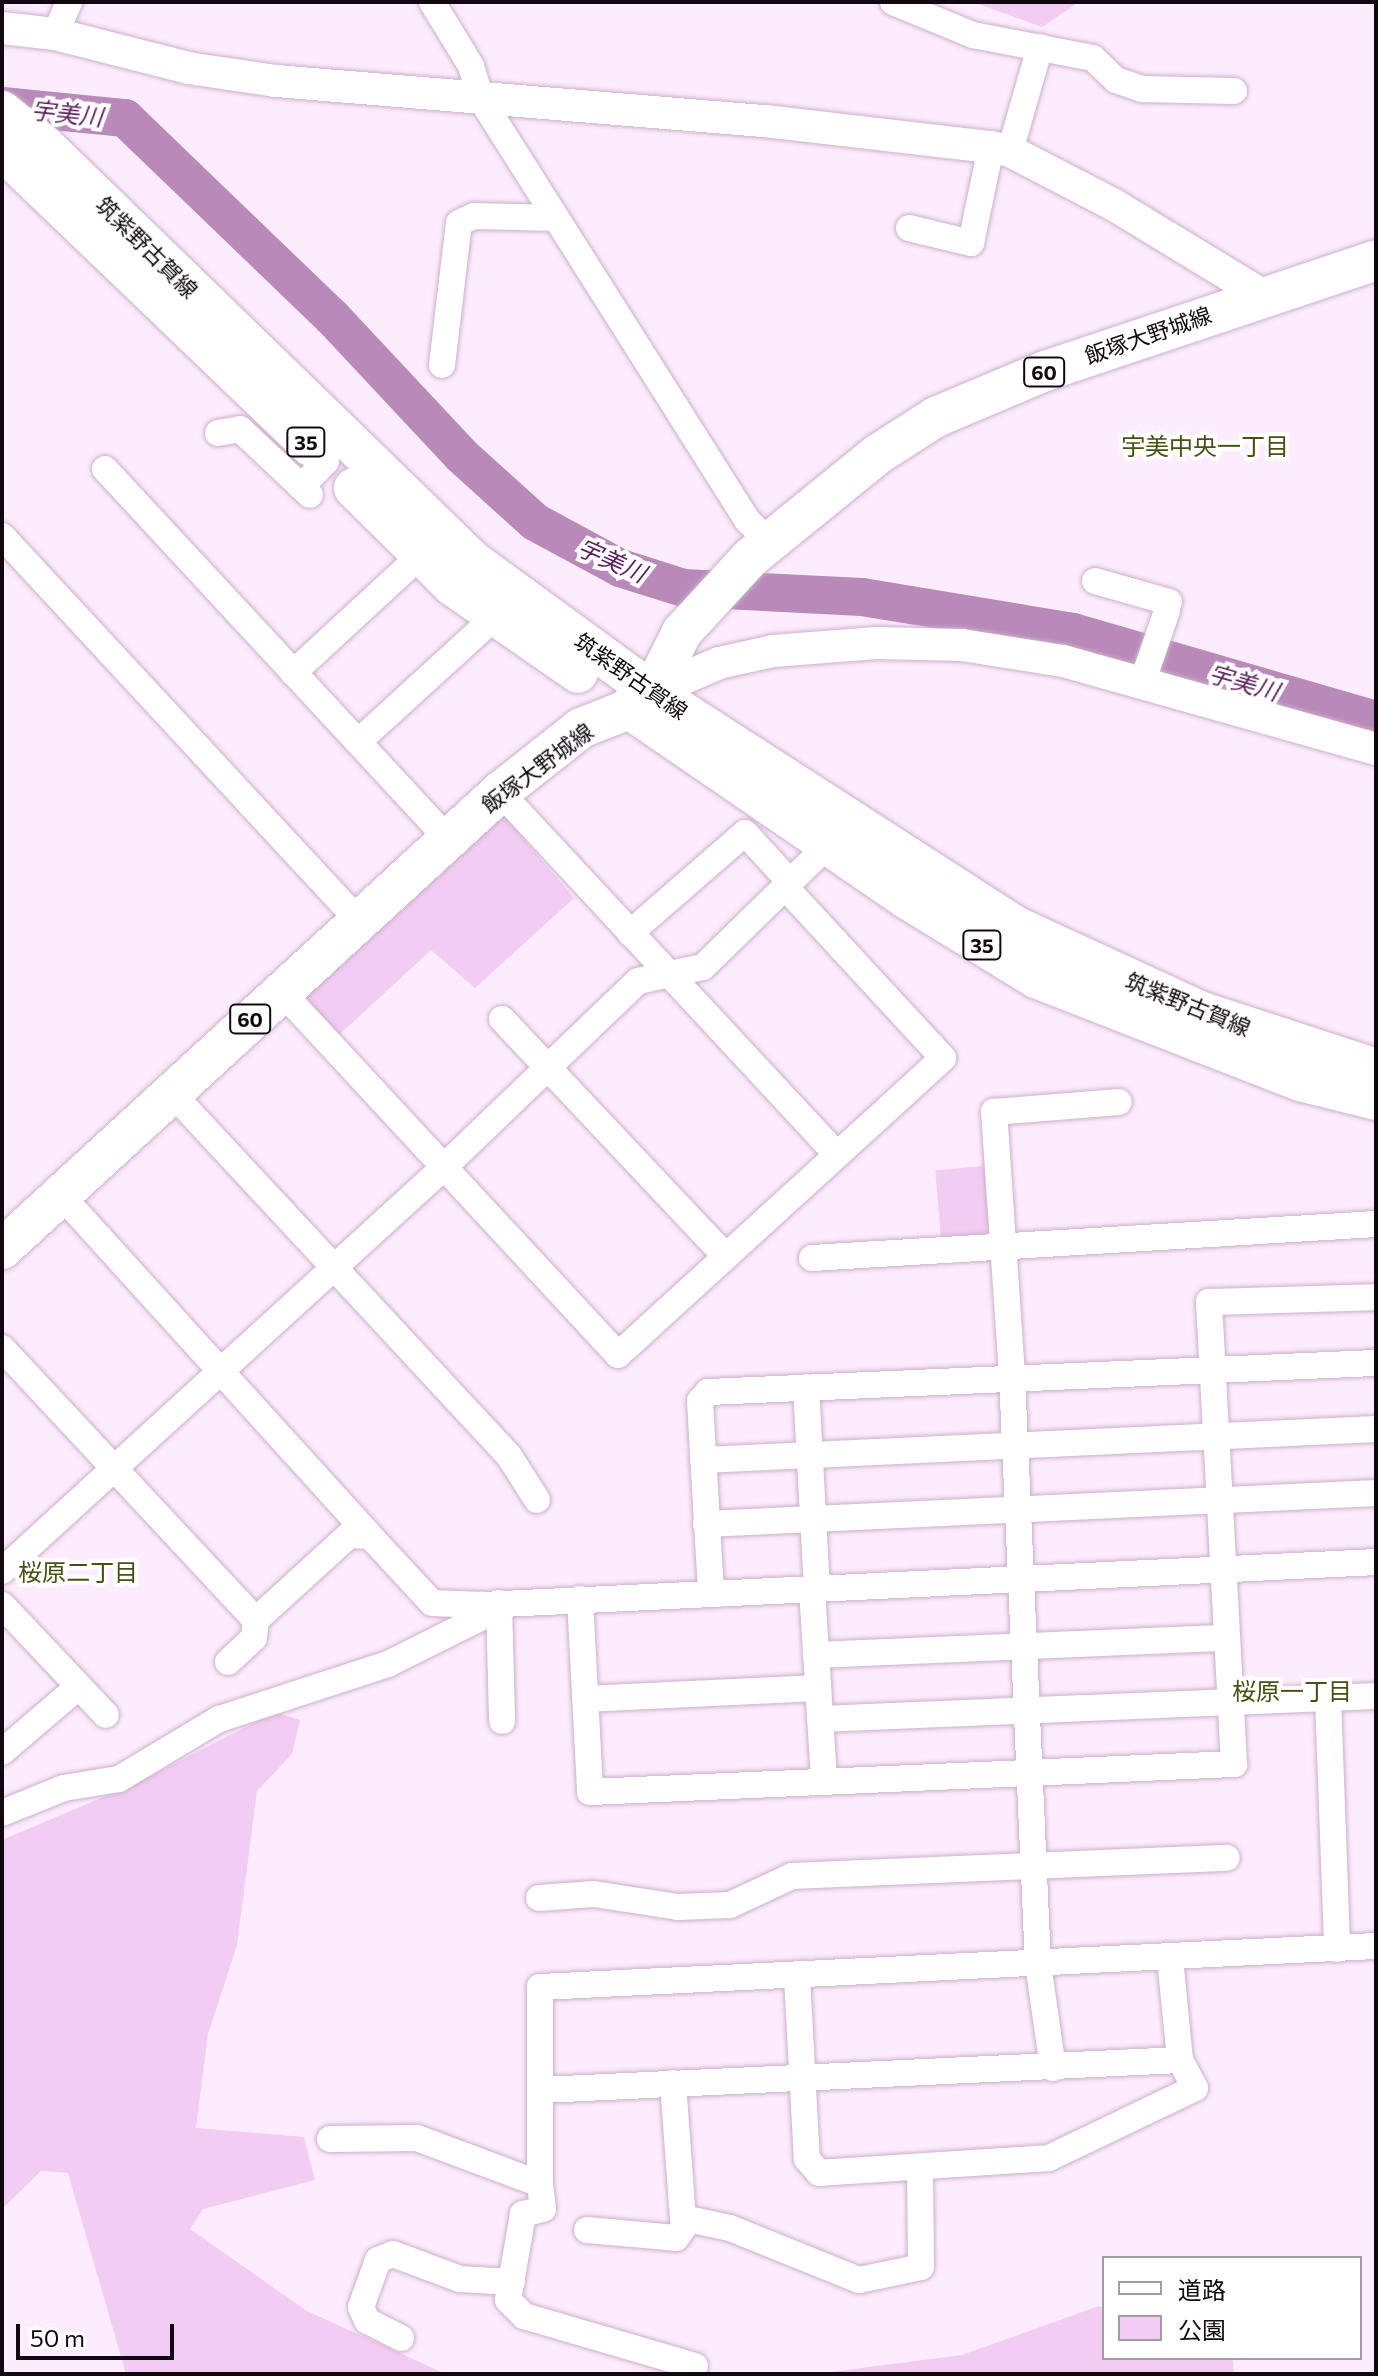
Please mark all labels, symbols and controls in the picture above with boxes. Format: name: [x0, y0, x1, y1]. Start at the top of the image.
water label: 宇美川: [30, 95, 104, 131]
street label: 筑紫野古賀線: [91, 191, 203, 303]
street label: 飯塚大野城線: [1081, 301, 1215, 369]
road number: 60: [1022, 356, 1066, 388]
road number: 35: [286, 426, 326, 458]
district label: 宇美中央一丁目: [1121, 432, 1289, 460]
water label: 宇美川: [573, 532, 651, 588]
street label: 筑紫野古賀線: [569, 627, 693, 725]
water label: 宇美川: [1205, 658, 1283, 706]
street label: 飯塚大野城線: [476, 718, 598, 818]
road number: 35: [962, 929, 1002, 961]
street label: 筑紫野古賀線: [1122, 967, 1254, 1041]
road number: 60: [228, 1003, 272, 1035]
district label: 桜原二丁目: [18, 1558, 138, 1586]
district label: 桜原一丁目: [1232, 1677, 1352, 1705]
legend: [1102, 2256, 1362, 2360]
text: 道路: [1178, 2275, 1226, 2304]
scale bar: [20, 2308, 178, 2358]
text: 公園: [1178, 2315, 1226, 2344]
text: 50 m: [30, 2323, 85, 2352]

